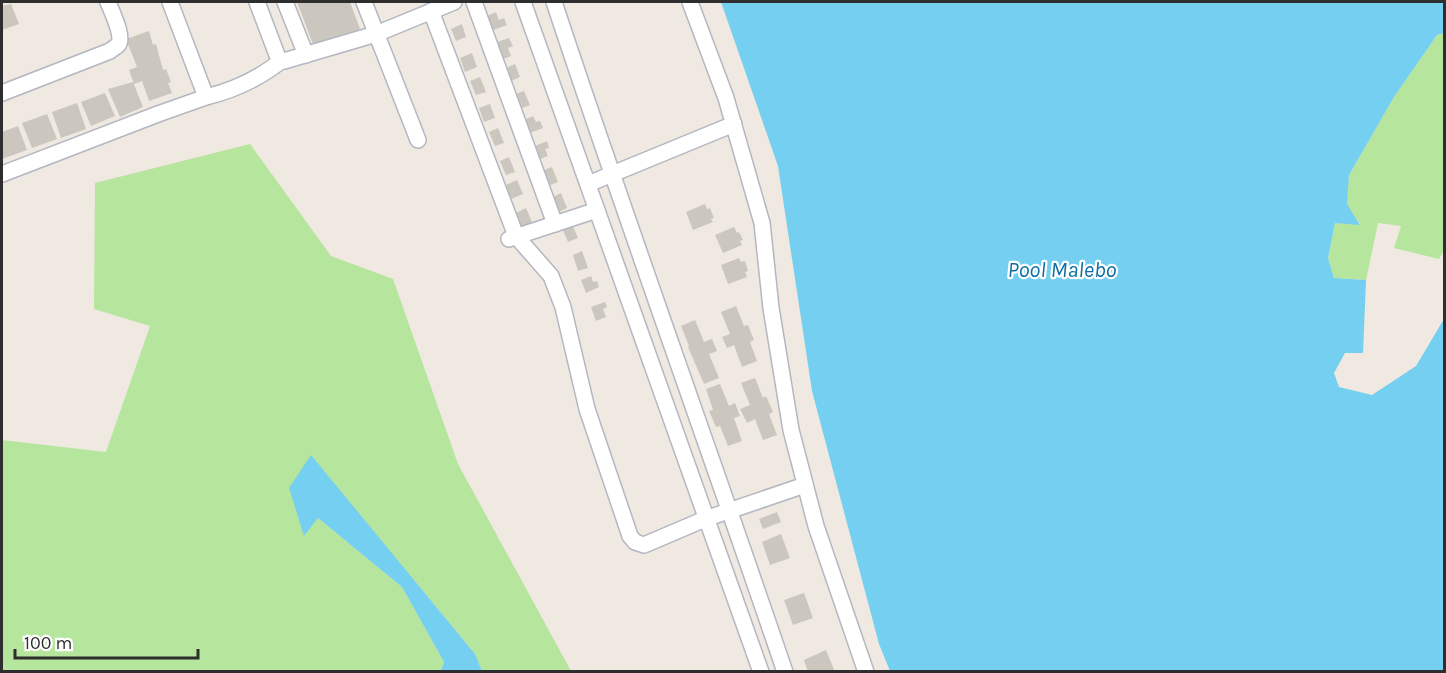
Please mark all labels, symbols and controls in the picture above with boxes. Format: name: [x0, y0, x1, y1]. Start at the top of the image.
water label: Pool Malebo: [1008, 257, 1117, 283]
scale bar: [15, 622, 198, 660]
text: 100 m: [24, 632, 72, 654]

